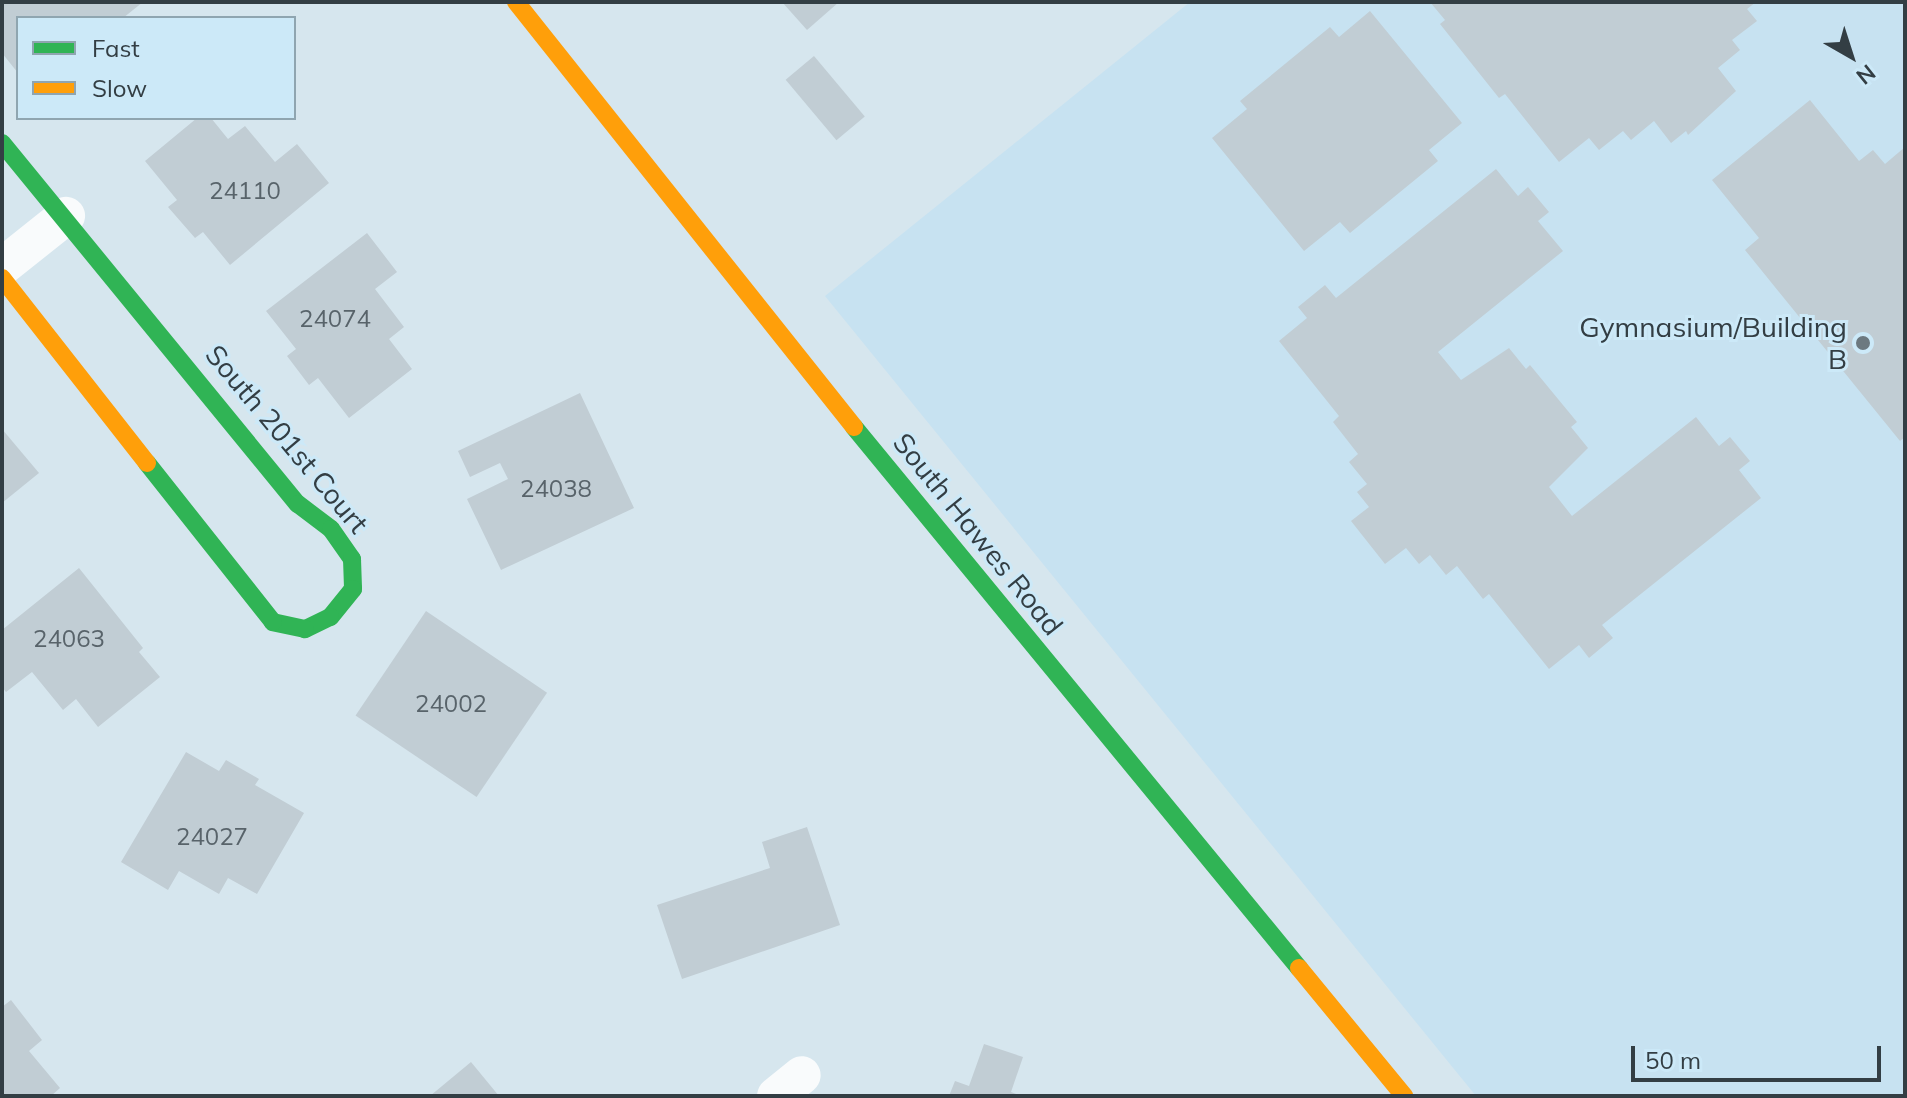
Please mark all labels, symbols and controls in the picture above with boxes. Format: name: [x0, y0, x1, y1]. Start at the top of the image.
legend: [16, 16, 296, 120]
north arrow: [1811, 16, 1891, 96]
text: Fast: [92, 33, 140, 63]
text: N: [1851, 59, 1881, 91]
text: Slow: [92, 73, 147, 103]
house number: 24110: [209, 177, 281, 205]
house number: 24074: [299, 305, 371, 333]
place label: Gymnasium/Building B: [1579, 310, 1847, 376]
marker: Gymnasium/Building B: [1854, 334, 1872, 352]
street label: South 201st Court: [198, 338, 376, 540]
street label: South Hawes Road: [886, 426, 1070, 642]
house number: 24038: [520, 475, 592, 503]
house number: 24063: [33, 625, 105, 653]
house number: 24002: [415, 690, 487, 718]
house number: 24027: [176, 823, 248, 851]
scale bar: [1635, 1030, 1885, 1080]
text: 50 m: [1645, 1045, 1701, 1075]

